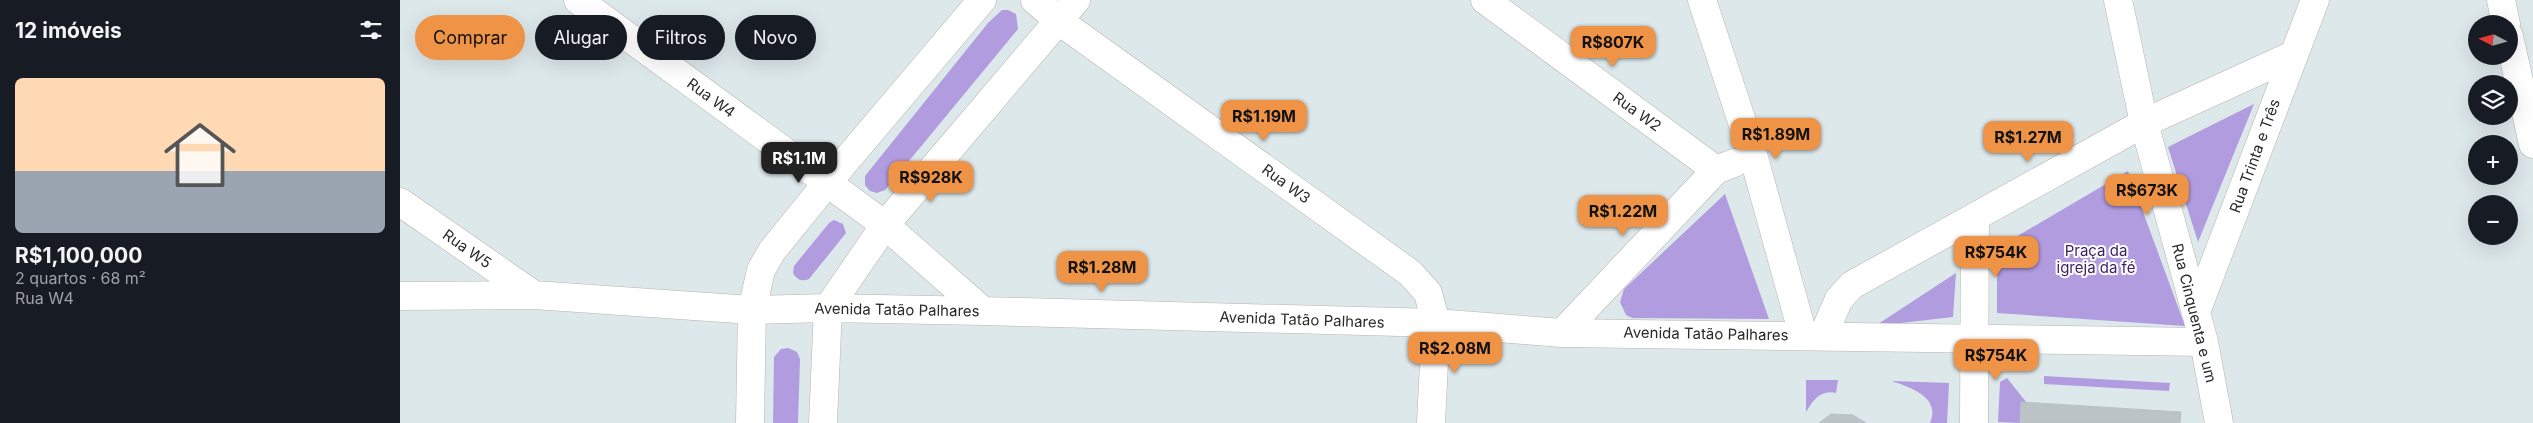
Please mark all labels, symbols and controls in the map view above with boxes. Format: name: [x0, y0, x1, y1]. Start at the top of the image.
chip: Comprar: [415, 15, 525, 60]
chip: Alugar: [535, 15, 627, 60]
chip: Filtros: [637, 15, 725, 60]
chip: Novo: [735, 15, 816, 60]
north arrow: [2468, 15, 2518, 65]
map controls: [2468, 15, 2518, 245]
icon: filters: [357, 16, 385, 44]
text: 12 imóveis: [15, 18, 122, 43]
pin: R$807K: [1572, 26, 1654, 68]
text: R$807K: [1582, 32, 1644, 52]
street label: Rua W4: [683, 74, 739, 121]
button: layers: [2468, 75, 2518, 125]
street label: Rua W2: [1609, 88, 1665, 135]
street label: Rua Trinta e Três: [2225, 96, 2284, 215]
pin: R$1.19M: [1218, 100, 1310, 142]
text: R$1.19M: [1232, 106, 1296, 126]
icon: home: [155, 110, 245, 200]
pin: R$1.89M: [1730, 118, 1822, 160]
pin: R$1.27M: [1982, 120, 2074, 163]
text: R$1.89M: [1742, 124, 1810, 144]
text: R$1.27M: [1994, 127, 2062, 147]
button: +: [2468, 135, 2518, 185]
pin: R$1.1M: [758, 142, 840, 184]
text: R$1.1M: [772, 148, 826, 168]
pin: R$928K: [890, 160, 972, 203]
street label: Rua W3: [1258, 160, 1314, 208]
text: R$928K: [899, 167, 963, 187]
pin: R$673K: [2106, 174, 2188, 216]
text: R$673K: [2116, 180, 2178, 200]
pin: R$1.22M: [1577, 194, 1669, 237]
button: −: [2468, 195, 2518, 245]
text: R$1.22M: [1589, 201, 1657, 221]
street label: Rua W5: [439, 225, 495, 272]
pin: R$754K: [1955, 236, 2037, 278]
park label: Praça da igreja da fé: [2057, 241, 2135, 277]
street label: Rua Cinquenta e um: [2168, 241, 2221, 384]
text: R$754K: [1965, 242, 2027, 262]
text: R$1,100,000: [15, 243, 142, 268]
pin: R$1.28M: [1056, 250, 1148, 293]
text: R$1.28M: [1068, 257, 1136, 277]
text: 2 quartos · 68 m²: [15, 268, 146, 288]
text: Rua W4: [15, 288, 74, 308]
street label: Avenida Tatão Palhares: [814, 299, 980, 320]
street label: Avenida Tatão Palhares: [1219, 307, 1385, 332]
street label: Avenida Tatão Palhares: [1623, 323, 1789, 344]
pin: R$2.08M: [1409, 332, 1501, 374]
text: R$2.08M: [1419, 338, 1491, 358]
pin: R$754K: [1955, 338, 2037, 381]
text: R$754K: [1965, 345, 2027, 365]

